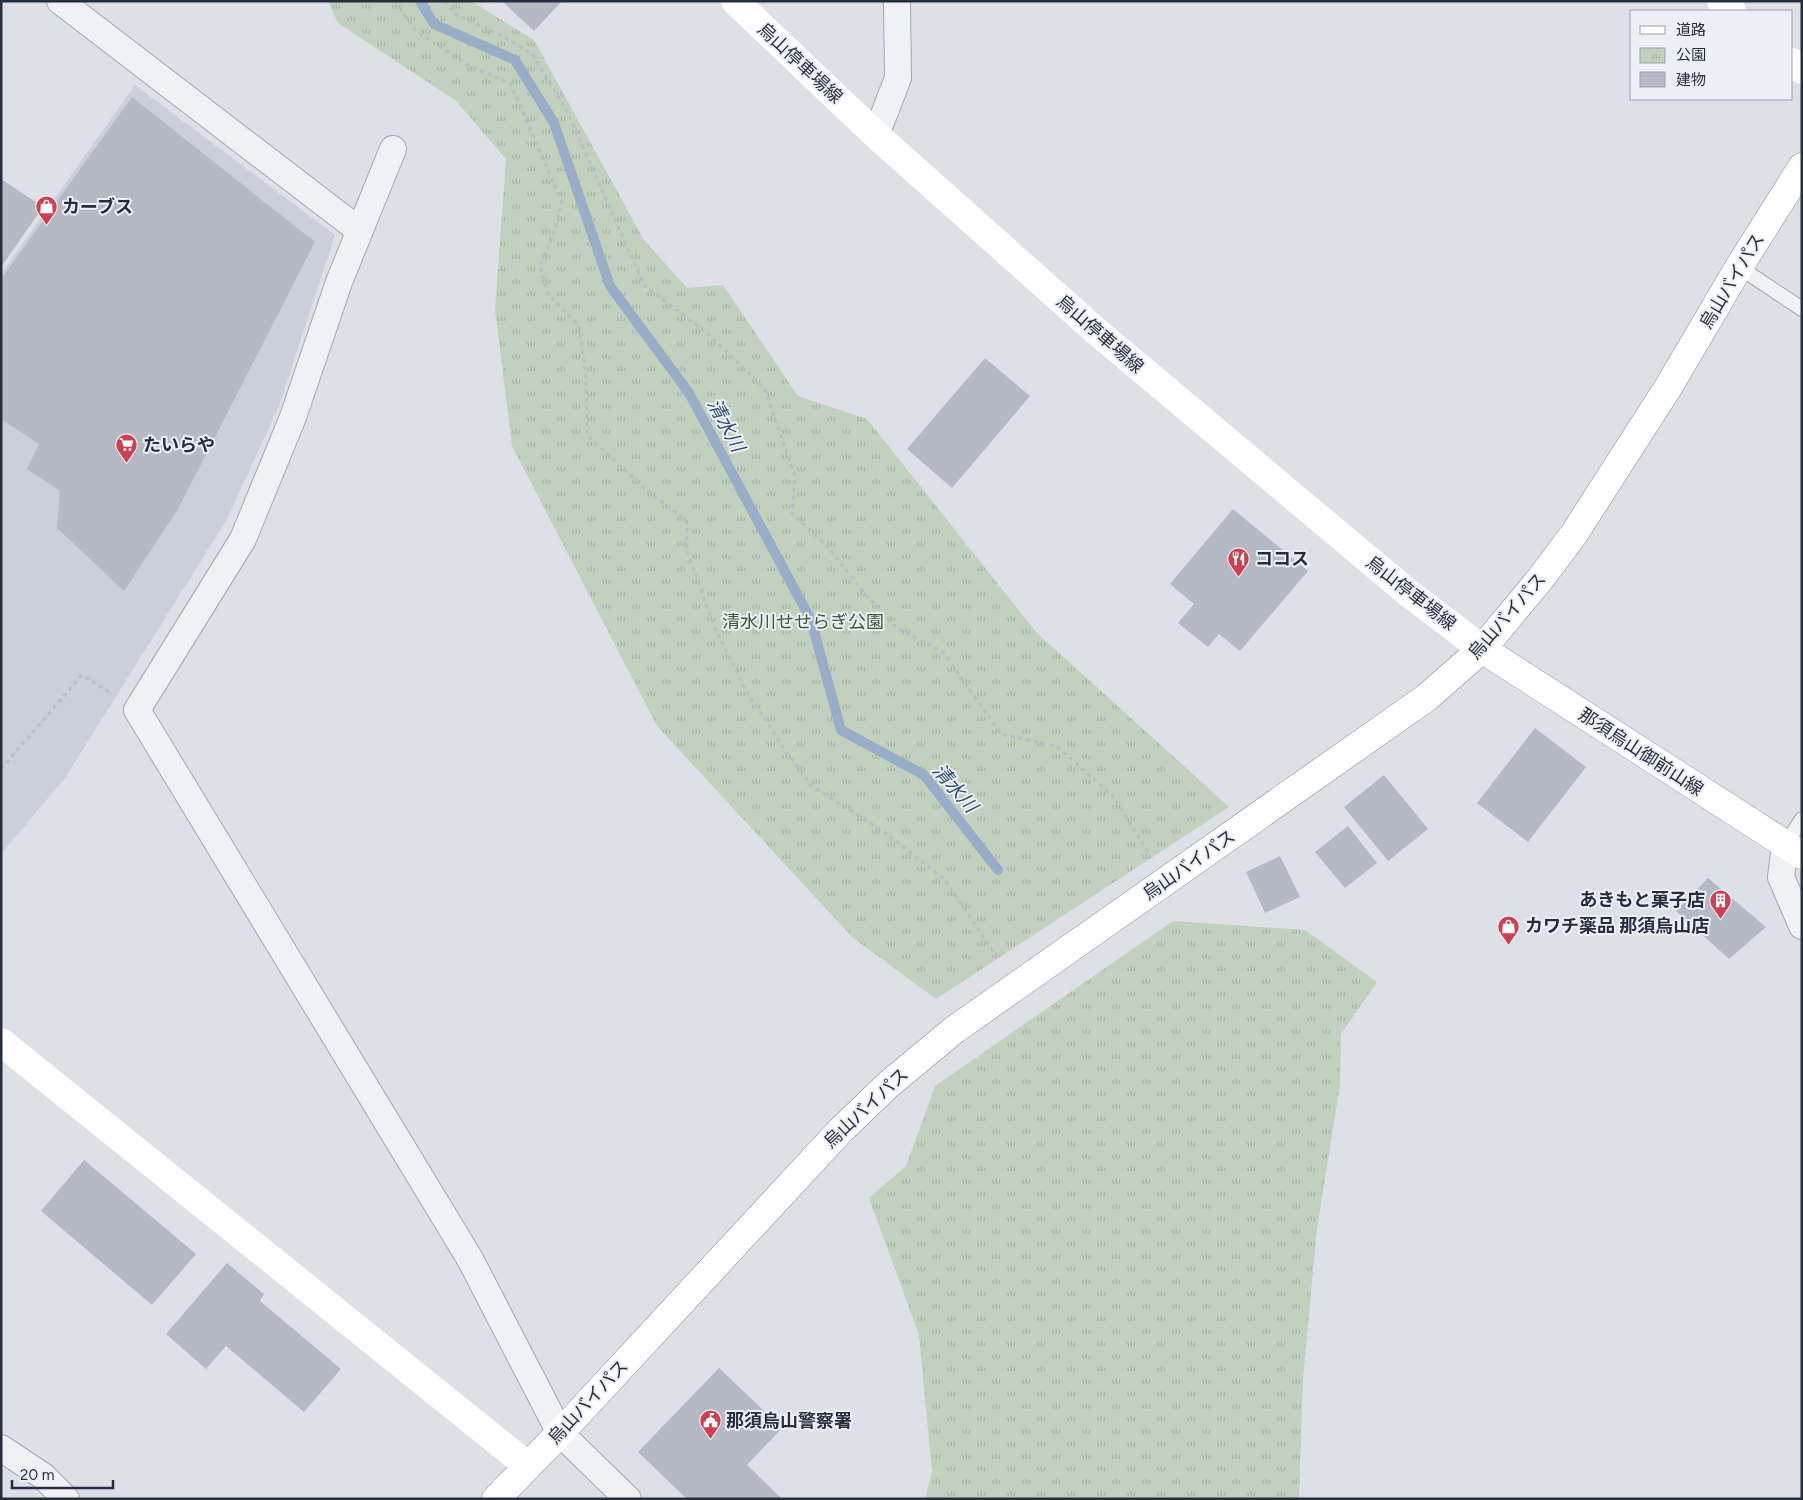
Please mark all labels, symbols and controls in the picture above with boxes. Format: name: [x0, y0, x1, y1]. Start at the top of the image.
legend: [1630, 10, 1793, 100]
street label: 烏山停車場線: [753, 18, 847, 108]
text: 道路: [1676, 21, 1706, 39]
text: 公園: [1676, 46, 1706, 64]
text: 建物: [1676, 71, 1706, 89]
shop icon: カーブス: [34, 195, 58, 226]
place label: カーブス: [62, 196, 133, 218]
street label: 烏山バイパス: [1695, 229, 1769, 333]
street label: 烏山停車場線: [1052, 290, 1148, 378]
water label: 清水川: [702, 394, 750, 457]
supermarket icon: たいらや: [115, 433, 139, 464]
place label: たいらや: [143, 434, 215, 456]
restaurant icon: ココス: [1227, 547, 1251, 578]
place label: ココス: [1255, 548, 1309, 570]
street label: 烏山停車場線: [1362, 551, 1460, 635]
street label: 烏山バイパス: [1463, 568, 1551, 664]
park label: 清水川せせらぎ公園: [722, 611, 884, 633]
street label: 那須烏山御前山線: [1575, 704, 1707, 800]
water label: 清水川: [928, 759, 984, 819]
street label: 烏山バイパス: [1139, 825, 1239, 905]
building icon: あきもと菓子店: [1709, 888, 1733, 919]
place label: あきもと菓子店: [1579, 889, 1705, 911]
shop icon: カワチ薬品 那須烏山店: [1497, 914, 1521, 945]
place label: カワチ薬品 那須烏山店: [1525, 915, 1709, 937]
street label: 烏山バイパス: [819, 1063, 913, 1153]
street label: 烏山バイパス: [543, 1355, 633, 1449]
public building icon: 那須烏山警察署: [698, 1409, 722, 1440]
place label: 那須烏山警察署: [726, 1410, 852, 1432]
scale bar: [12, 1458, 114, 1490]
text: 20 m: [20, 1466, 54, 1484]

